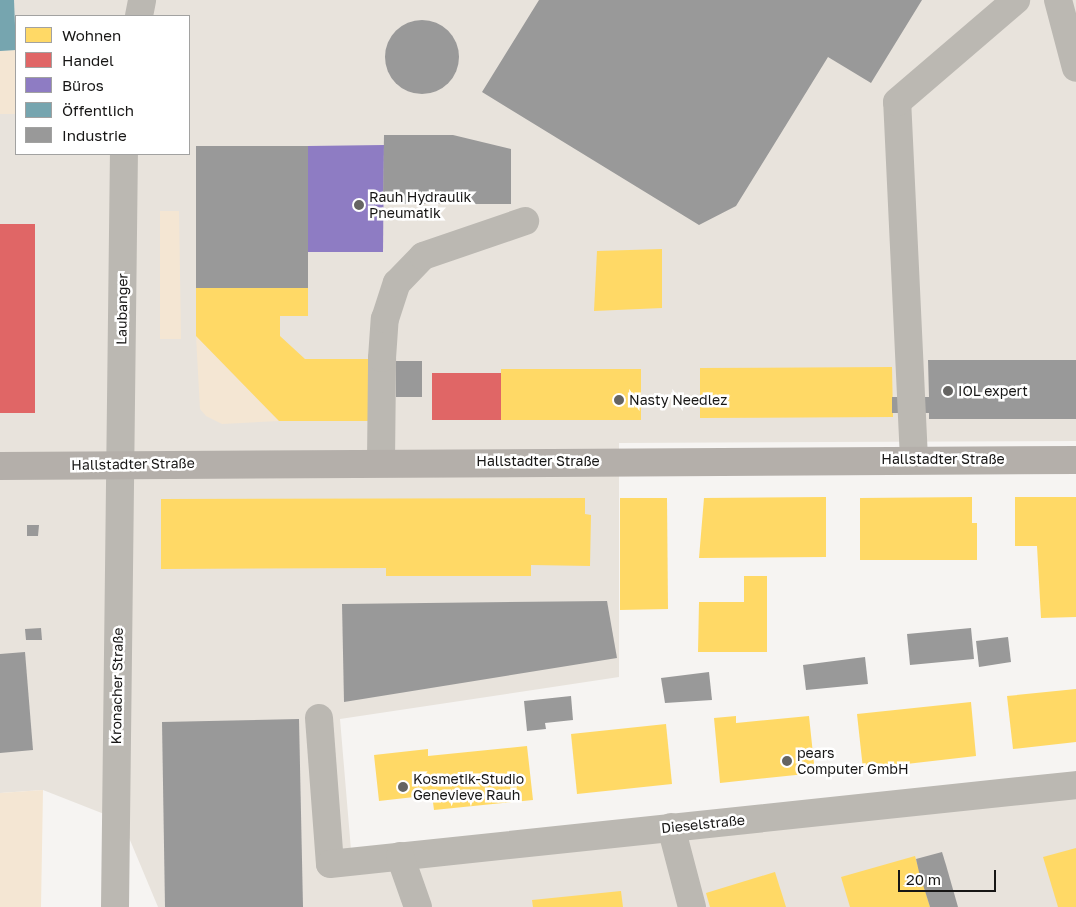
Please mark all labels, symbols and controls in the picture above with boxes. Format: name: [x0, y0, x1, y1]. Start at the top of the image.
legend: [15, 15, 190, 155]
text: Wohnen: [62, 26, 121, 44]
text: Handel: [62, 51, 114, 69]
text: Büros: [62, 76, 104, 94]
text: Öffentlich: [62, 101, 134, 119]
text: Industrie: [62, 126, 127, 144]
place label: Rauh Hydraulik Pneumatik: [369, 189, 472, 222]
marker: Rauh Hydraulik Pneumatik: [353, 199, 365, 211]
street label: Laubanger: [113, 273, 131, 345]
place label: IOL expert: [958, 383, 1028, 399]
marker: IOL expert: [942, 385, 954, 397]
place label: Nasty Needlez: [629, 392, 727, 408]
marker: Nasty Needlez: [613, 394, 625, 406]
street label: Hallstadter Straße: [881, 451, 1005, 467]
street label: Hallstadter Straße: [476, 453, 600, 469]
street label: Hallstadter Straße: [71, 455, 195, 473]
street label: Kronacher Straße: [108, 627, 126, 745]
place label: pears Computer GmbH: [797, 745, 909, 778]
marker: pears Computer GmbH: [781, 755, 793, 767]
place label: Kosmetik-Studio Genevieve Rauh: [413, 771, 524, 804]
marker: Kosmetik-Studio Genevieve Rauh: [397, 781, 409, 793]
street label: Dieselstraße: [660, 811, 746, 837]
scale bar: [901, 860, 998, 892]
text: 20 m: [906, 870, 941, 888]

